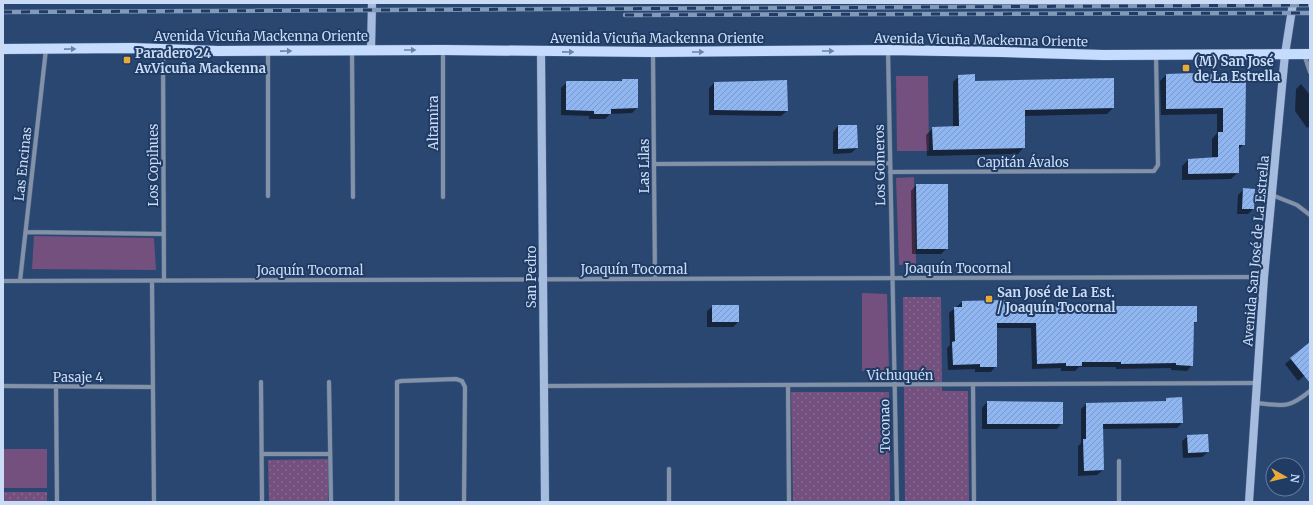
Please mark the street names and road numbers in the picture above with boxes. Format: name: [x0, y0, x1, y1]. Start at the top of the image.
street label: Avenida Vicuña Mackenna Oriente: [153, 28, 368, 45]
street label: Avenida Vicuña Mackenna Oriente: [549, 30, 764, 47]
street label: Avenida Vicuña Mackenna Oriente: [873, 30, 1088, 50]
street label: Altamira: [425, 95, 442, 152]
street label: Los Copihues: [145, 124, 162, 206]
street label: Los Gomeros: [871, 124, 889, 206]
street label: Las Encinas: [11, 126, 35, 202]
street label: Las Lilas: [636, 139, 653, 193]
street label: Capitán Ávalos: [977, 153, 1069, 171]
street label: Avenida San José de La Estrella: [1239, 155, 1273, 348]
street label: San Pedro: [523, 245, 540, 308]
street label: Joaquín Tocornal: [903, 260, 1012, 277]
street label: Joaquín Tocornal: [579, 261, 688, 278]
street label: Joaquín Tocornal: [255, 262, 364, 279]
street label: Vichuquén: [866, 367, 934, 384]
street label: Pasaje 4: [53, 369, 103, 386]
street label: Toconao: [876, 399, 894, 453]

